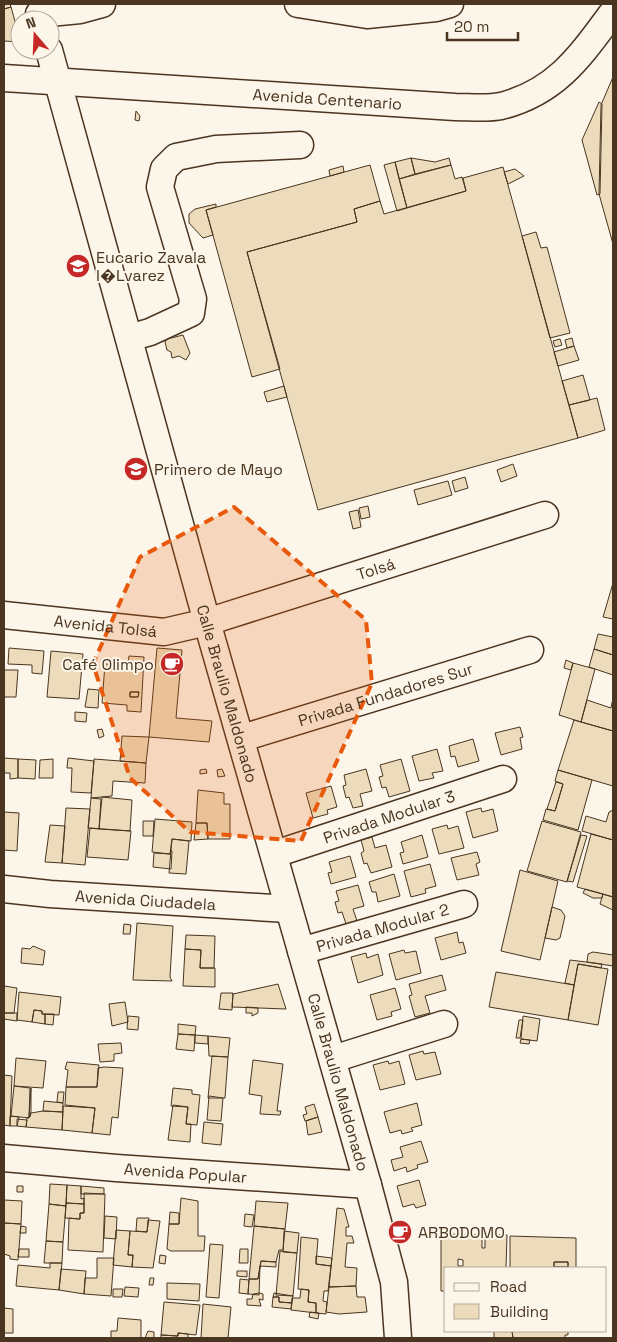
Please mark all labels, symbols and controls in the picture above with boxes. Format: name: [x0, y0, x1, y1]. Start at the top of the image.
north arrow: [10, 10, 60, 60]
scale bar: [447, 10, 518, 42]
text: N: [23, 13, 38, 33]
text: 20 m: [454, 17, 489, 36]
street label: Avenida Centenario: [252, 84, 403, 114]
place label: Eucario Zavala I�Lvarez: [96, 247, 206, 286]
school or university icon: Eucario Zavala I�Lvarez: [65, 253, 91, 279]
school or university icon: Primero de Mayo: [123, 456, 149, 482]
place label: Primero de Mayo: [154, 459, 283, 480]
street label: Tolsá: [354, 553, 398, 585]
street label: Calle Braulio Maldonado: [192, 602, 263, 785]
street label: Avenida Tolsá: [53, 610, 158, 642]
cafe icon: Café Olimpo: [159, 651, 185, 677]
place label: Café Olimpo: [62, 654, 154, 675]
street label: Privada Fundadores Sur: [295, 658, 475, 731]
street label: Privada Modular 3: [320, 785, 458, 848]
street label: Avenida Ciudadela: [74, 885, 217, 915]
street label: Privada Modular 2: [314, 898, 452, 957]
street label: Calle Braulio Maldonado: [303, 991, 374, 1174]
street label: Avenida Popular: [123, 1158, 248, 1187]
cafe icon: ARBODOMO: [387, 1219, 413, 1245]
place label: ARBODOMO: [418, 1222, 505, 1243]
legend: [444, 1267, 607, 1332]
text: Road: [490, 1277, 527, 1296]
text: Building: [490, 1302, 549, 1321]

